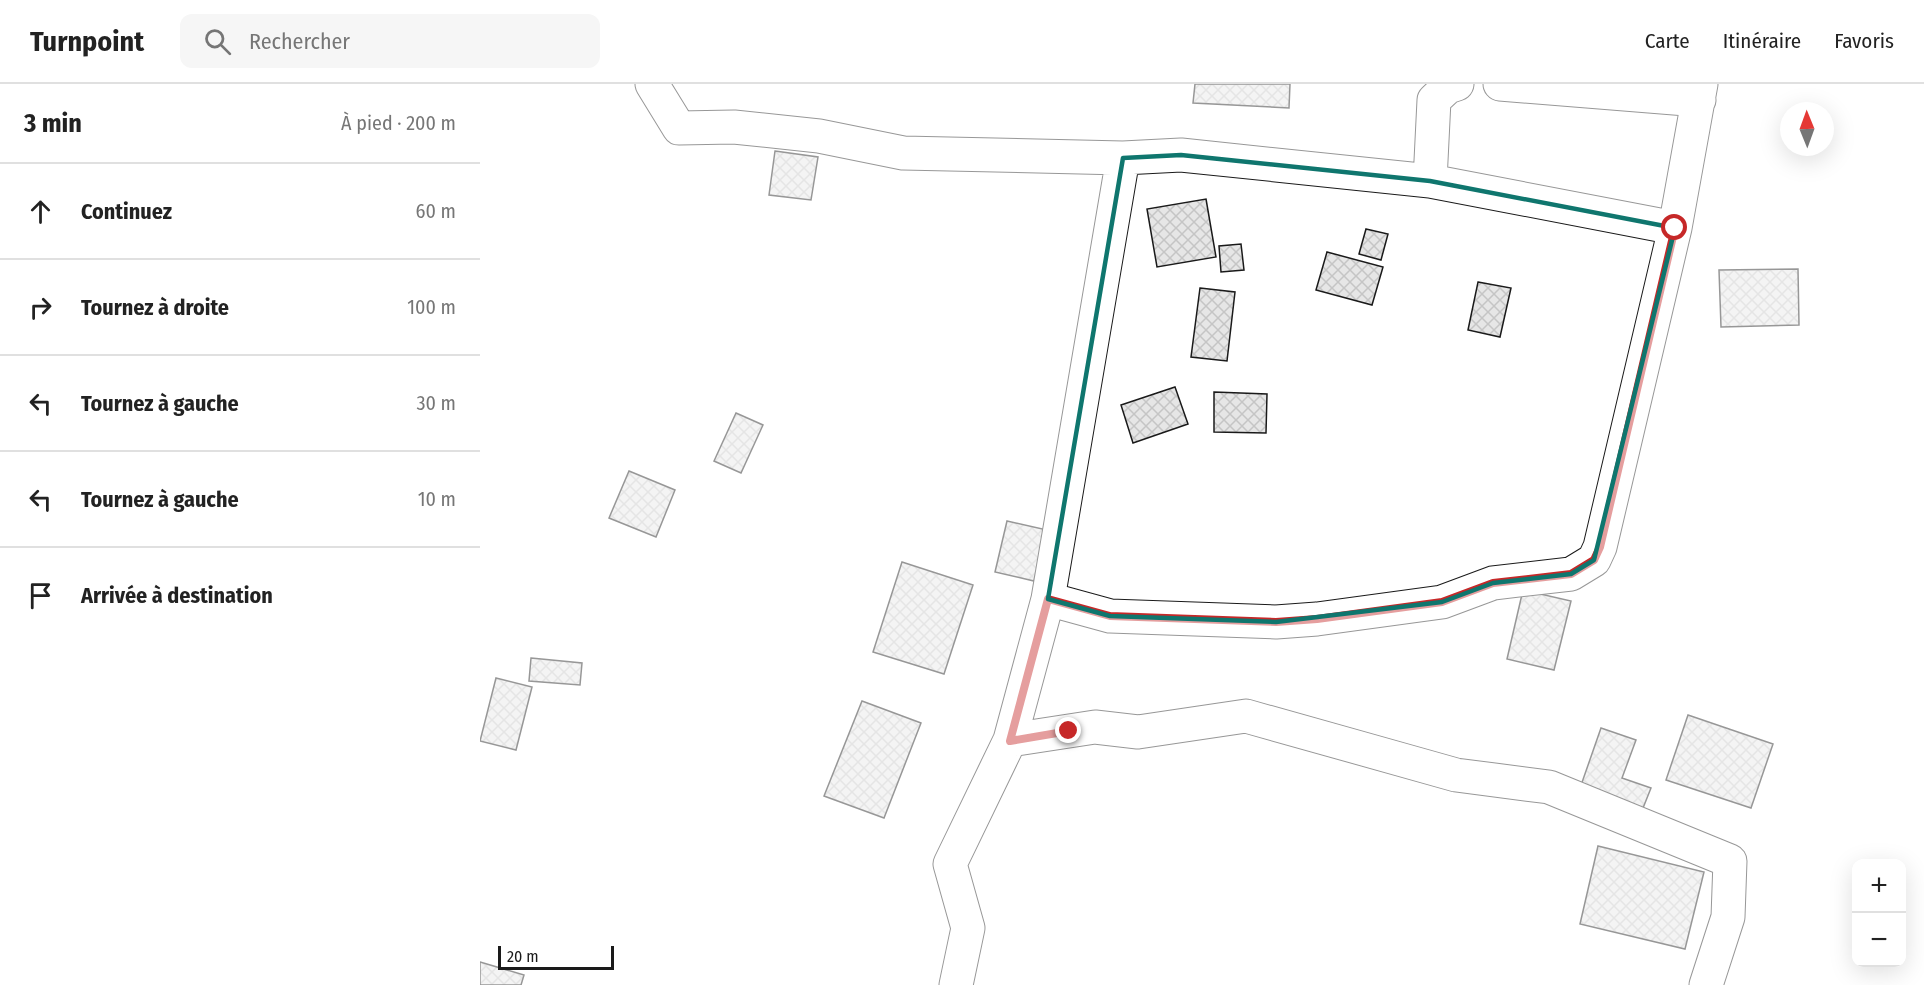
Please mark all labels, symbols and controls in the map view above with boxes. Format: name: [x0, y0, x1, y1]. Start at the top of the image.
search box: [180, 14, 600, 68]
text: Turnpoint: [30, 25, 144, 58]
icon: search: [201, 25, 234, 58]
text: Rechercher: [249, 28, 350, 55]
text: Carte: [1645, 28, 1690, 54]
text: Itinéraire: [1723, 28, 1801, 54]
text: Favoris: [1834, 28, 1894, 54]
north arrow: [1780, 102, 1834, 156]
text: 3 min: [24, 108, 82, 139]
text: À pied · 200 m: [341, 111, 456, 135]
icon: ahead: [24, 195, 57, 228]
text: Continuez: [81, 198, 172, 225]
text: 60 m: [416, 199, 456, 223]
route start: [1661, 214, 1687, 240]
icon: right: [24, 291, 57, 324]
text: Tournez à droite: [81, 294, 229, 321]
text: 100 m: [407, 295, 456, 319]
icon: left: [24, 387, 57, 420]
text: Tournez à gauche: [81, 390, 239, 417]
text: 30 m: [416, 391, 456, 415]
icon: left: [24, 483, 57, 516]
text: Tournez à gauche: [81, 486, 239, 513]
text: 10 m: [418, 487, 456, 511]
icon: arrive: [24, 579, 57, 612]
text: Arrivée à destination: [81, 582, 273, 609]
route end: [1055, 717, 1081, 743]
map controls: [1852, 859, 1906, 967]
button: +: [1852, 859, 1906, 913]
button: −: [1852, 913, 1906, 967]
scale bar: [498, 943, 614, 970]
text: 20 m: [507, 947, 538, 966]

